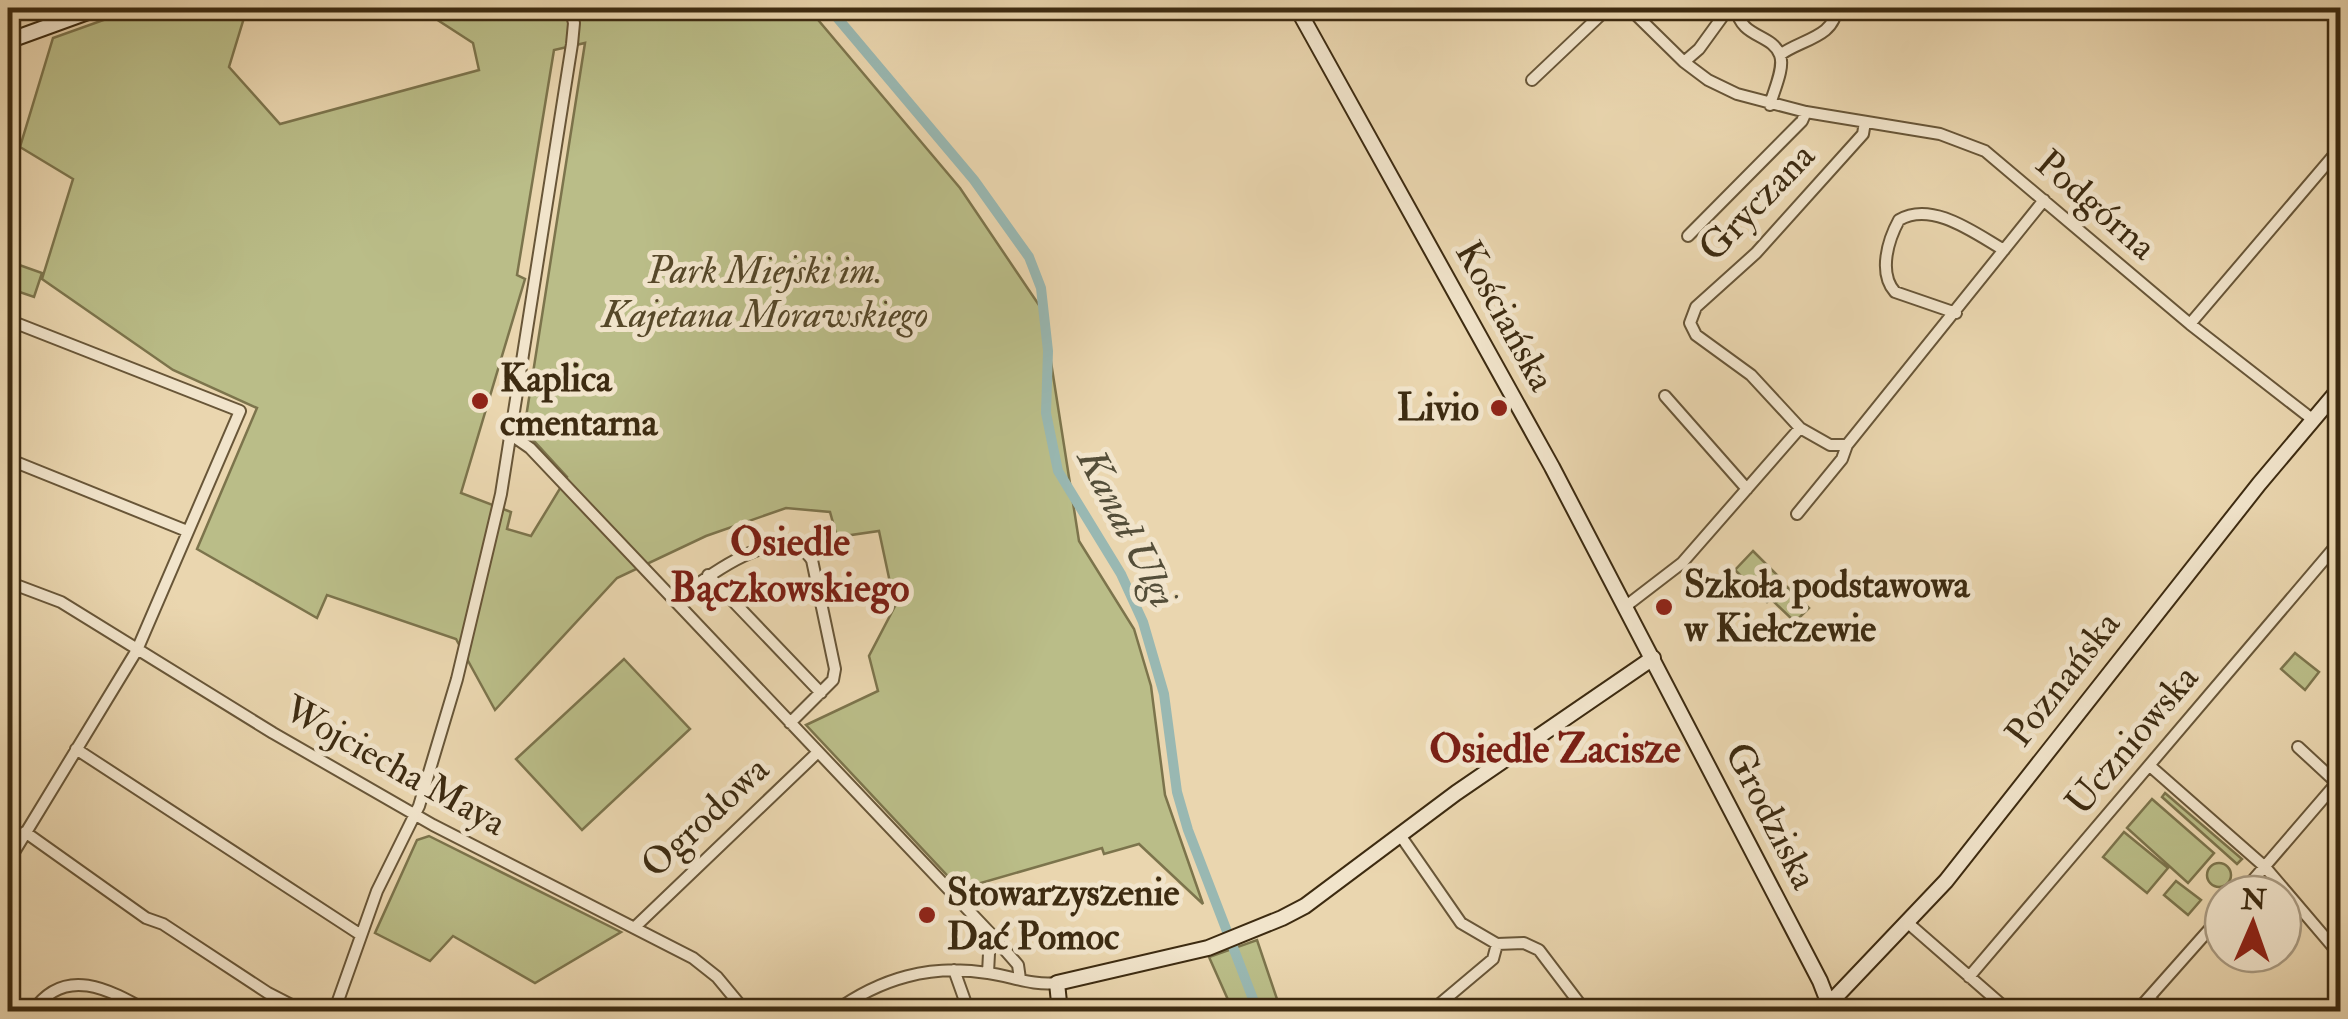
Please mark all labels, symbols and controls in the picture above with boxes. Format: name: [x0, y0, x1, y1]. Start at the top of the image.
street label: Gryczana: [1689, 132, 1826, 272]
street label: Podgórna: [2026, 139, 2167, 271]
street label: Kościańska: [1444, 232, 1566, 400]
park label: Park Miejski im. Kajetana Morawskiego: [600, 247, 928, 339]
place label: Kaplica cmentarna: [500, 355, 659, 447]
place label: Livio: [1397, 384, 1479, 432]
marker: Kaplica cmentarna: [469, 390, 491, 412]
marker: Livio: [1488, 397, 1510, 419]
water label: Kanał Ulgi: [1064, 438, 1189, 616]
district label: Osiedle Bączkowskiego: [670, 517, 910, 614]
place label: Szkoła podstawowa w Kiełczewie: [1684, 561, 1971, 653]
marker: Szkoła podstawowa w Kiełczewie: [1653, 596, 1675, 618]
street label: Poznańska: [1995, 601, 2131, 756]
street label: Uczniowska: [2055, 655, 2209, 825]
street label: Wojciecha Maya: [275, 685, 515, 847]
district label: Osiedle Zacisze: [1429, 724, 1681, 775]
street label: Grodziska: [1714, 735, 1828, 898]
street label: Ogrodowa: [631, 745, 779, 888]
place label: Stowarzyszenie Dać Pomoc: [947, 869, 1179, 961]
north arrow: [2203, 874, 2303, 974]
text: N: [2240, 883, 2268, 918]
marker: Stowarzyszenie Dać Pomoc: [916, 904, 938, 926]

